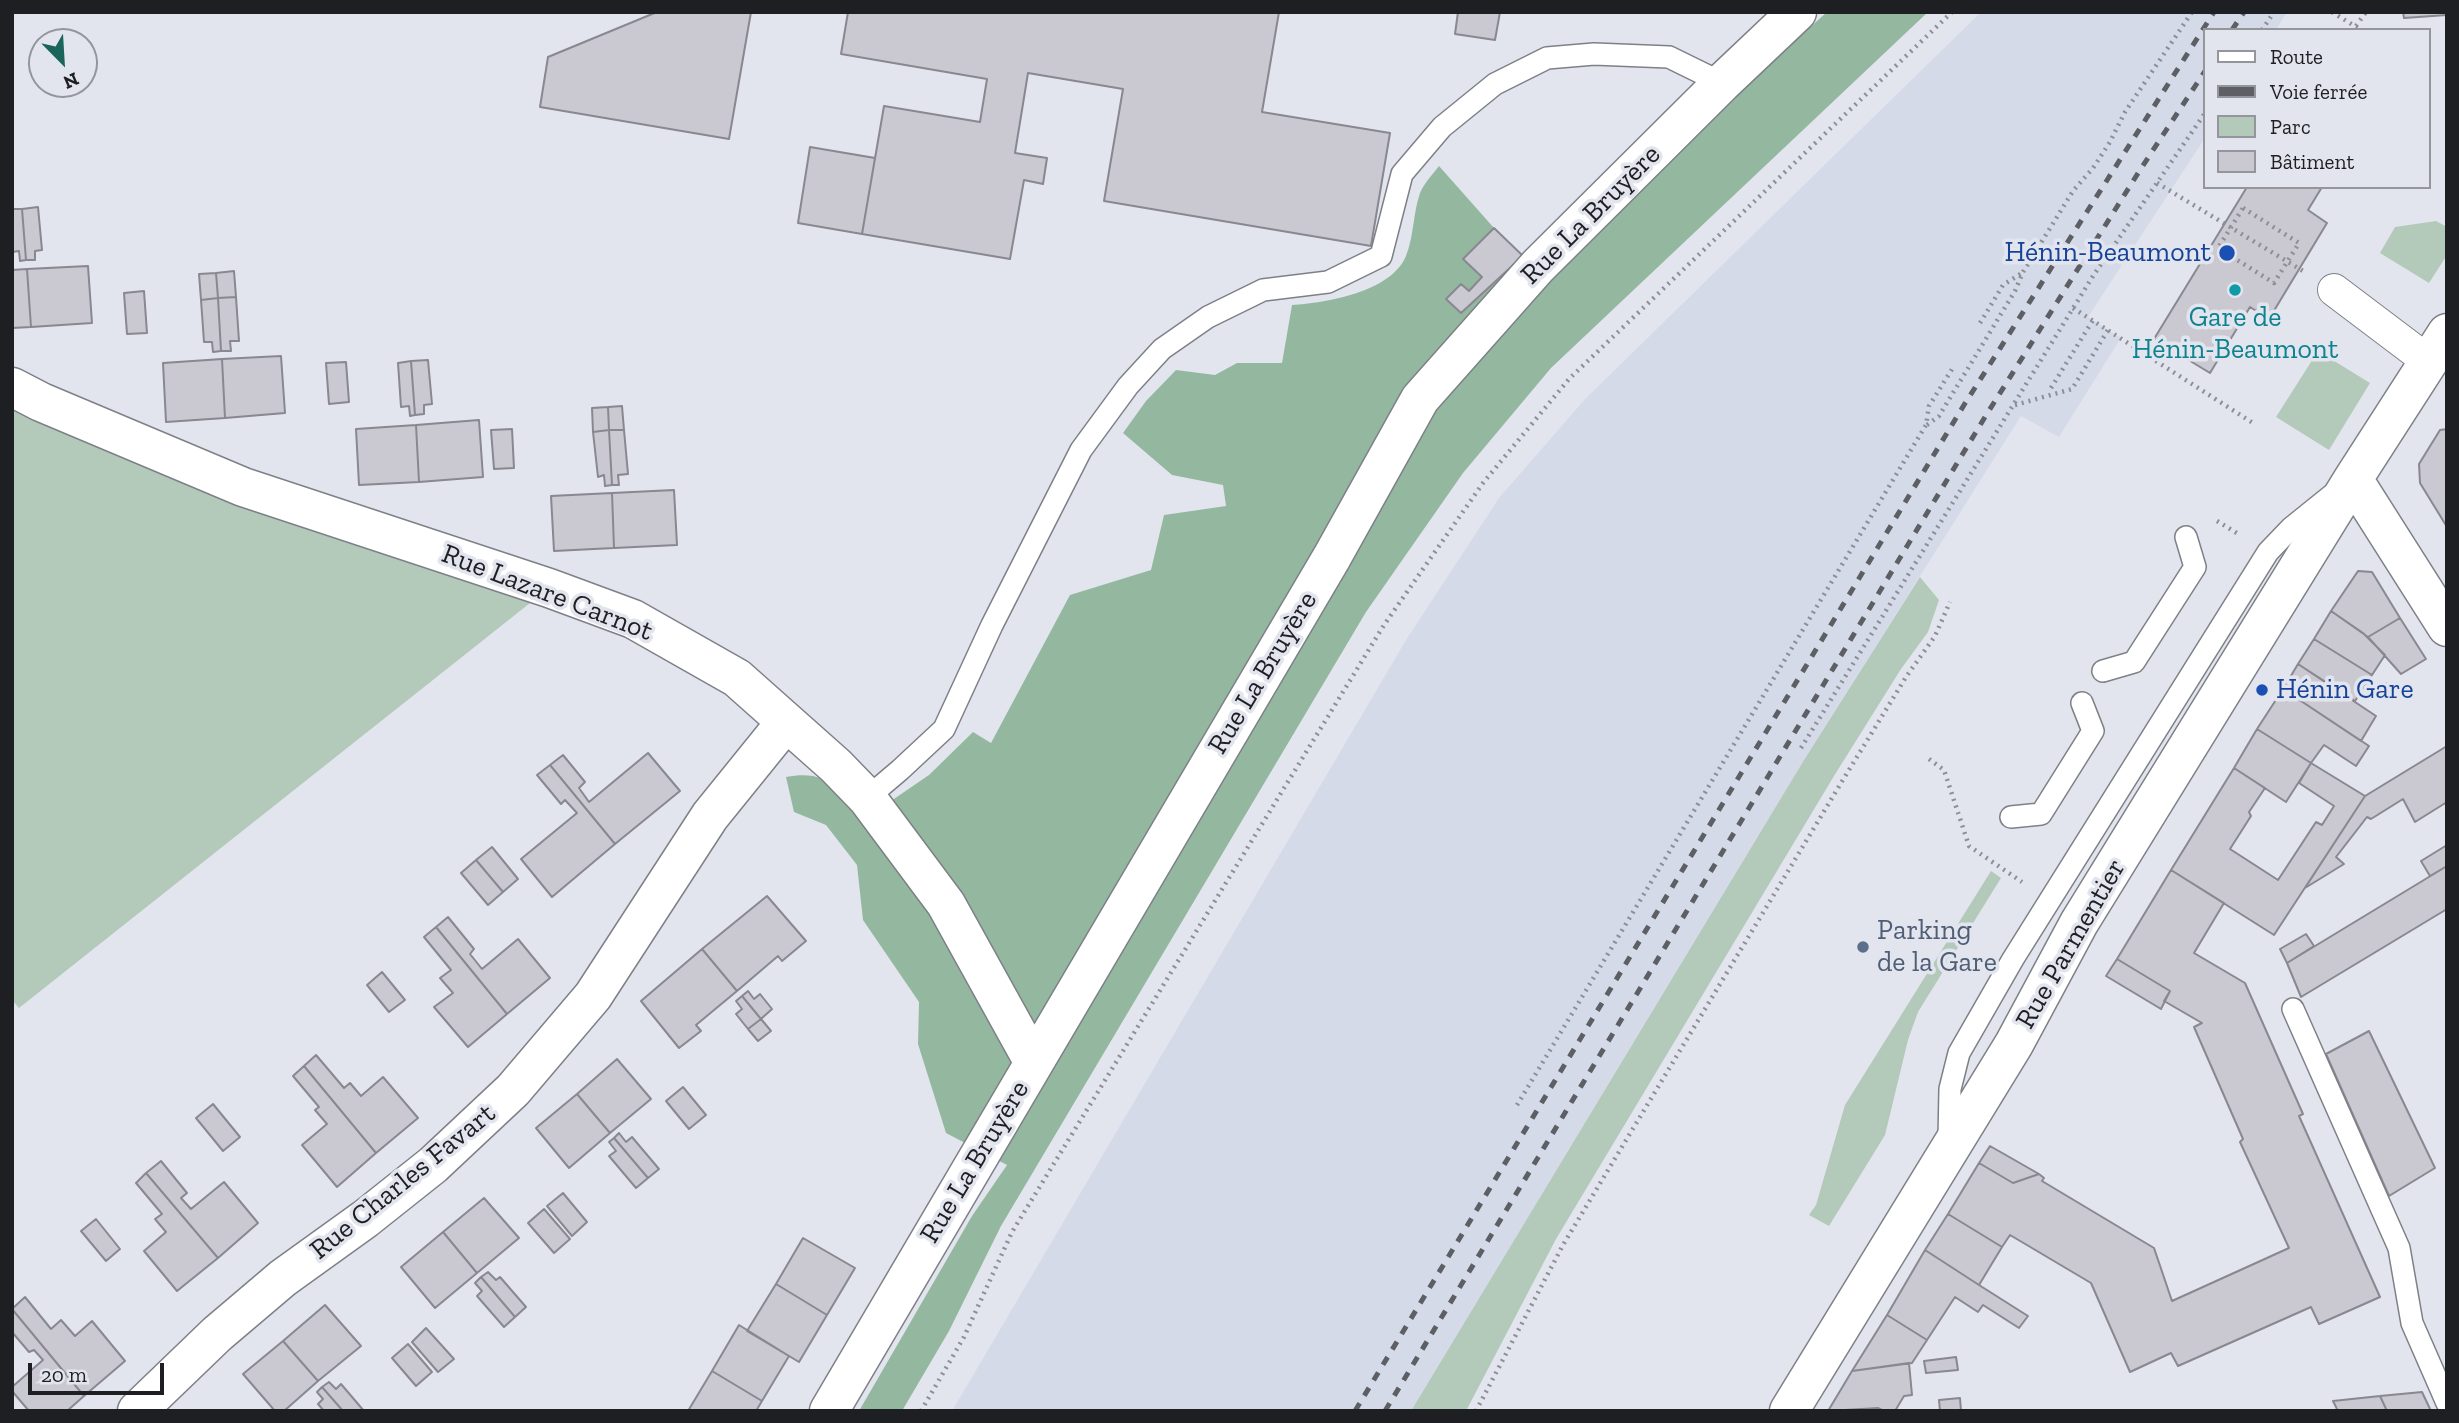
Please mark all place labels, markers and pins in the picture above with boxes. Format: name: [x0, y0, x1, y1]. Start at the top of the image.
place label: Hénin-Beaumont: [2004, 236, 2211, 270]
marker: Hénin-Beaumont: [2217, 243, 2237, 263]
marker: Gare de Hénin-Beaumont: [2227, 282, 2243, 298]
place label: Gare de Hénin-Beaumont: [2132, 301, 2338, 367]
place label: Hénin Gare: [2276, 673, 2414, 707]
marker: Hénin Gare: [2254, 682, 2270, 698]
place label: Parking de la Gare: [1877, 914, 1997, 980]
marker: Parking de la Gare: [1855, 939, 1871, 955]

